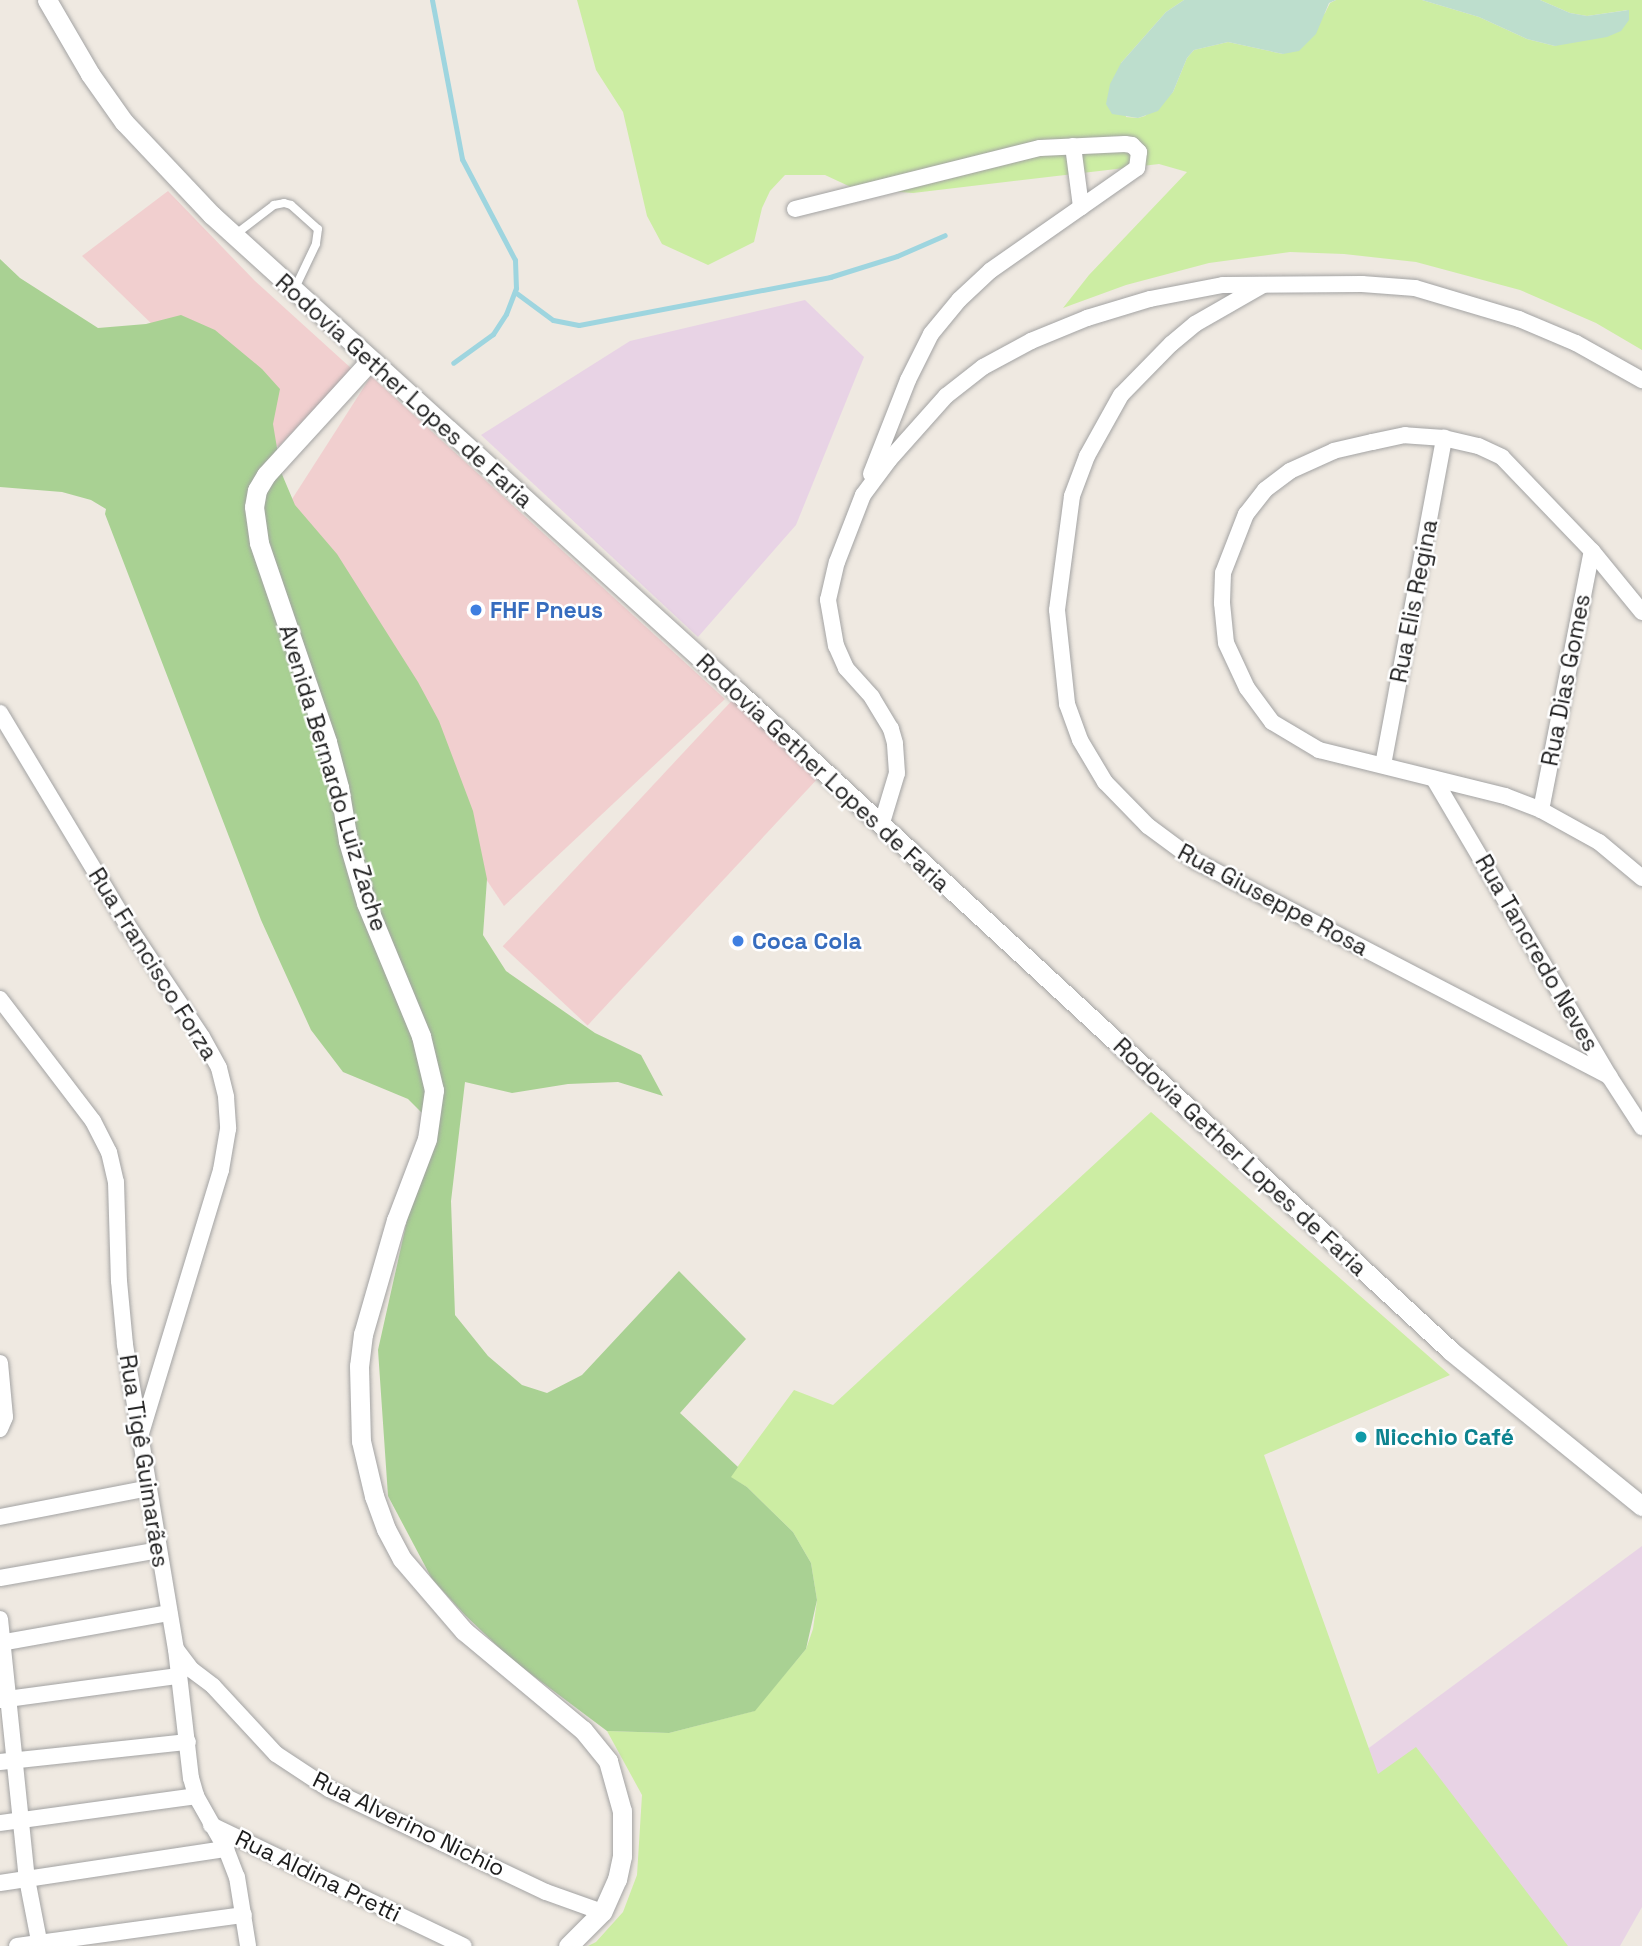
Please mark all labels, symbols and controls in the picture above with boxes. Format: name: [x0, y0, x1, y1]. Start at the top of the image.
street label: Rodovia Gether Lopes de Faria: [270, 268, 538, 514]
street label: Rua Elis Regina: [1385, 517, 1443, 685]
street label: Rua Dias Gomes: [1536, 592, 1596, 768]
place label: FHF Pneus: [490, 596, 603, 624]
marker: FHF Pneus: [468, 602, 484, 618]
street label: Avenida Bernardo Luiz Zache: [273, 621, 393, 935]
street label: Rodovia Gether Lopes de Faria: [691, 648, 955, 898]
street label: Rua Giuseppe Rosa: [1173, 838, 1373, 962]
street label: Rua Tancredo Neves: [1469, 849, 1605, 1057]
street label: Rua Francisco Forza: [83, 863, 223, 1065]
place label: Coca Cola: [752, 927, 862, 955]
marker: Coca Cola: [730, 933, 746, 949]
street label: Rodovia Gether Lopes de Faria: [1108, 1032, 1372, 1282]
street label: Rua Tigê Guimarães: [113, 1352, 175, 1570]
place label: Nicchio Café: [1375, 1423, 1514, 1451]
marker: Nicchio Café: [1353, 1429, 1369, 1445]
street label: Rua Alverino Nichio: [308, 1765, 510, 1883]
street label: Rua Aldina Pretti: [231, 1824, 405, 1928]

